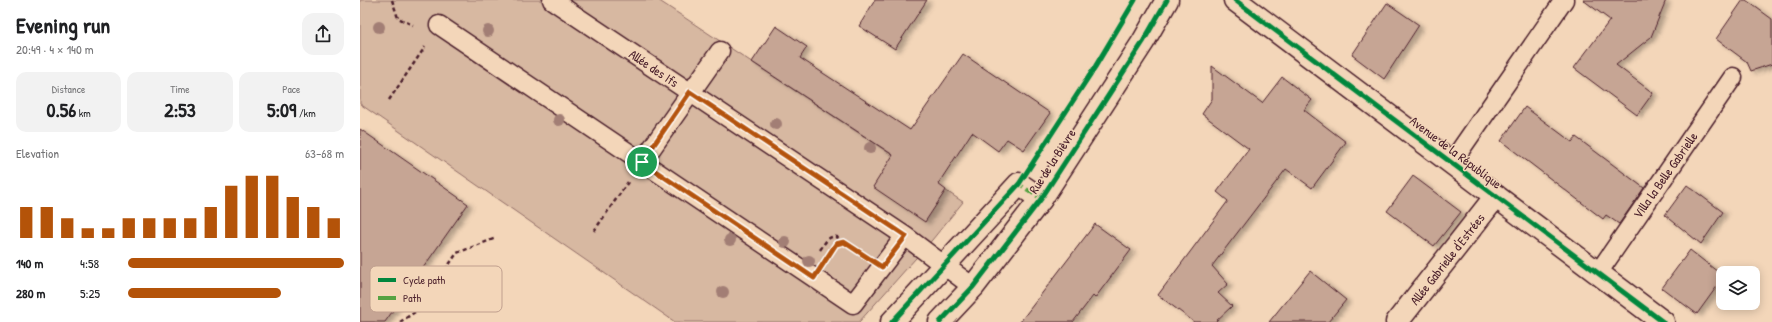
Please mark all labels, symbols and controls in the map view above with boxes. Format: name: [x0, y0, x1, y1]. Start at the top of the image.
text: Evening run: [16, 10, 110, 40]
button: share: [302, 13, 344, 55]
text: 20:49 · 4 × 140 m: [16, 40, 94, 58]
street label: Allée des Ifs: [626, 45, 682, 91]
text: Distance: [52, 82, 85, 96]
text: Time: [170, 82, 190, 96]
text: Pace: [282, 82, 300, 96]
text: 0.56: [47, 96, 76, 123]
text: 2:53: [164, 96, 196, 123]
text: 5:09: [267, 96, 296, 123]
text: km: [76, 106, 91, 120]
text: /km: [296, 106, 316, 120]
street label: Avenue de la République: [1406, 112, 1506, 192]
street label: Rue de la Bièvre: [1024, 125, 1080, 197]
street label: Villa la Belle Gabrielle: [1629, 128, 1701, 222]
text: Elevation: [16, 144, 59, 162]
text: 63–68 m: [305, 144, 344, 162]
pin: [625, 145, 659, 179]
icon: arrive: [631, 151, 653, 173]
street label: Allée Gabrielle d'Estrées: [1406, 209, 1488, 309]
text: 140 m: [16, 254, 43, 272]
text: 4:58: [80, 254, 99, 272]
legend: [370, 266, 502, 312]
map controls: [1716, 266, 1760, 310]
button: layers: [1716, 266, 1760, 310]
text: Cycle path: [403, 273, 446, 287]
text: 280 m: [16, 284, 45, 302]
text: 5:25: [80, 284, 100, 302]
text: Path: [403, 291, 421, 305]

